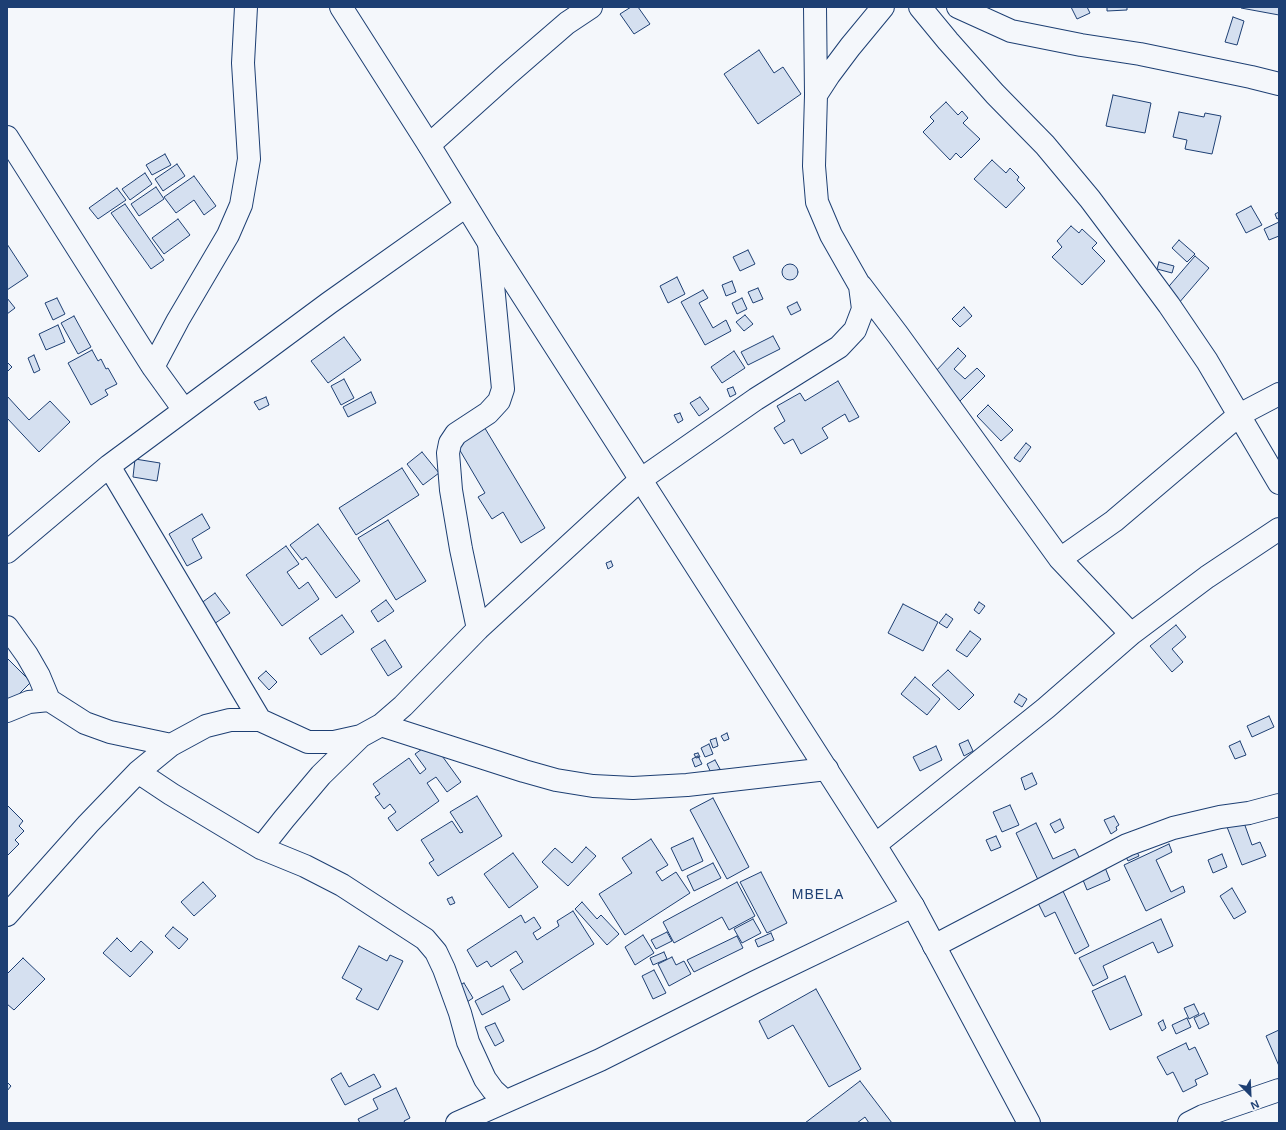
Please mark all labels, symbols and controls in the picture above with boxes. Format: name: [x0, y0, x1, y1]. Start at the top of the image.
district label: MBELA: [792, 887, 844, 903]
north arrow: [1230, 1074, 1270, 1114]
text: N: [1249, 1098, 1261, 1112]

